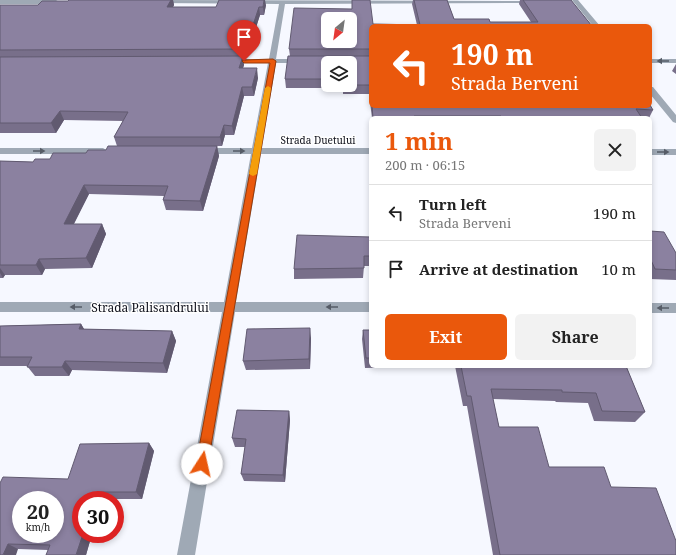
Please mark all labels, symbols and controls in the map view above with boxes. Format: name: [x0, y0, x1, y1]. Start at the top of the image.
north arrow: [321, 12, 357, 48]
map controls: [321, 12, 357, 92]
pin: [227, 20, 261, 61]
icon: arrive: [233, 26, 255, 48]
text: 190 m: [451, 35, 533, 73]
icon: left: [385, 40, 437, 92]
button: layers: [321, 56, 357, 92]
one-way arrow: [656, 58, 669, 64]
text: Strada Berveni: [451, 71, 579, 95]
text: 1 min: [385, 124, 453, 157]
button: close: [594, 129, 636, 171]
street label: Strada Duetului: [281, 133, 356, 147]
one-way arrow: [33, 148, 46, 154]
one-way arrow: [233, 148, 246, 154]
one-way arrow: [657, 149, 670, 155]
text: 200 m · 06:15: [385, 156, 465, 174]
text: Turn left: [419, 194, 487, 214]
icon: left: [385, 202, 407, 224]
text: 190 m: [593, 203, 636, 223]
text: Strada Berveni: [419, 214, 511, 232]
icon: arrive: [385, 258, 407, 280]
text: Arrive at destination: [419, 259, 578, 279]
text: 10 m: [601, 259, 636, 279]
street label: Strada Palisandrului: [91, 299, 209, 316]
one-way arrow: [69, 304, 82, 310]
one-way arrow: [325, 304, 338, 310]
one-way arrow: [656, 305, 669, 311]
button: Exit: [385, 314, 507, 360]
button: Share: [515, 314, 636, 360]
position arrow: [181, 443, 223, 485]
speed limit sign: 30: [72, 491, 124, 543]
text: 20: [27, 498, 49, 525]
text: km/h: [26, 520, 50, 534]

